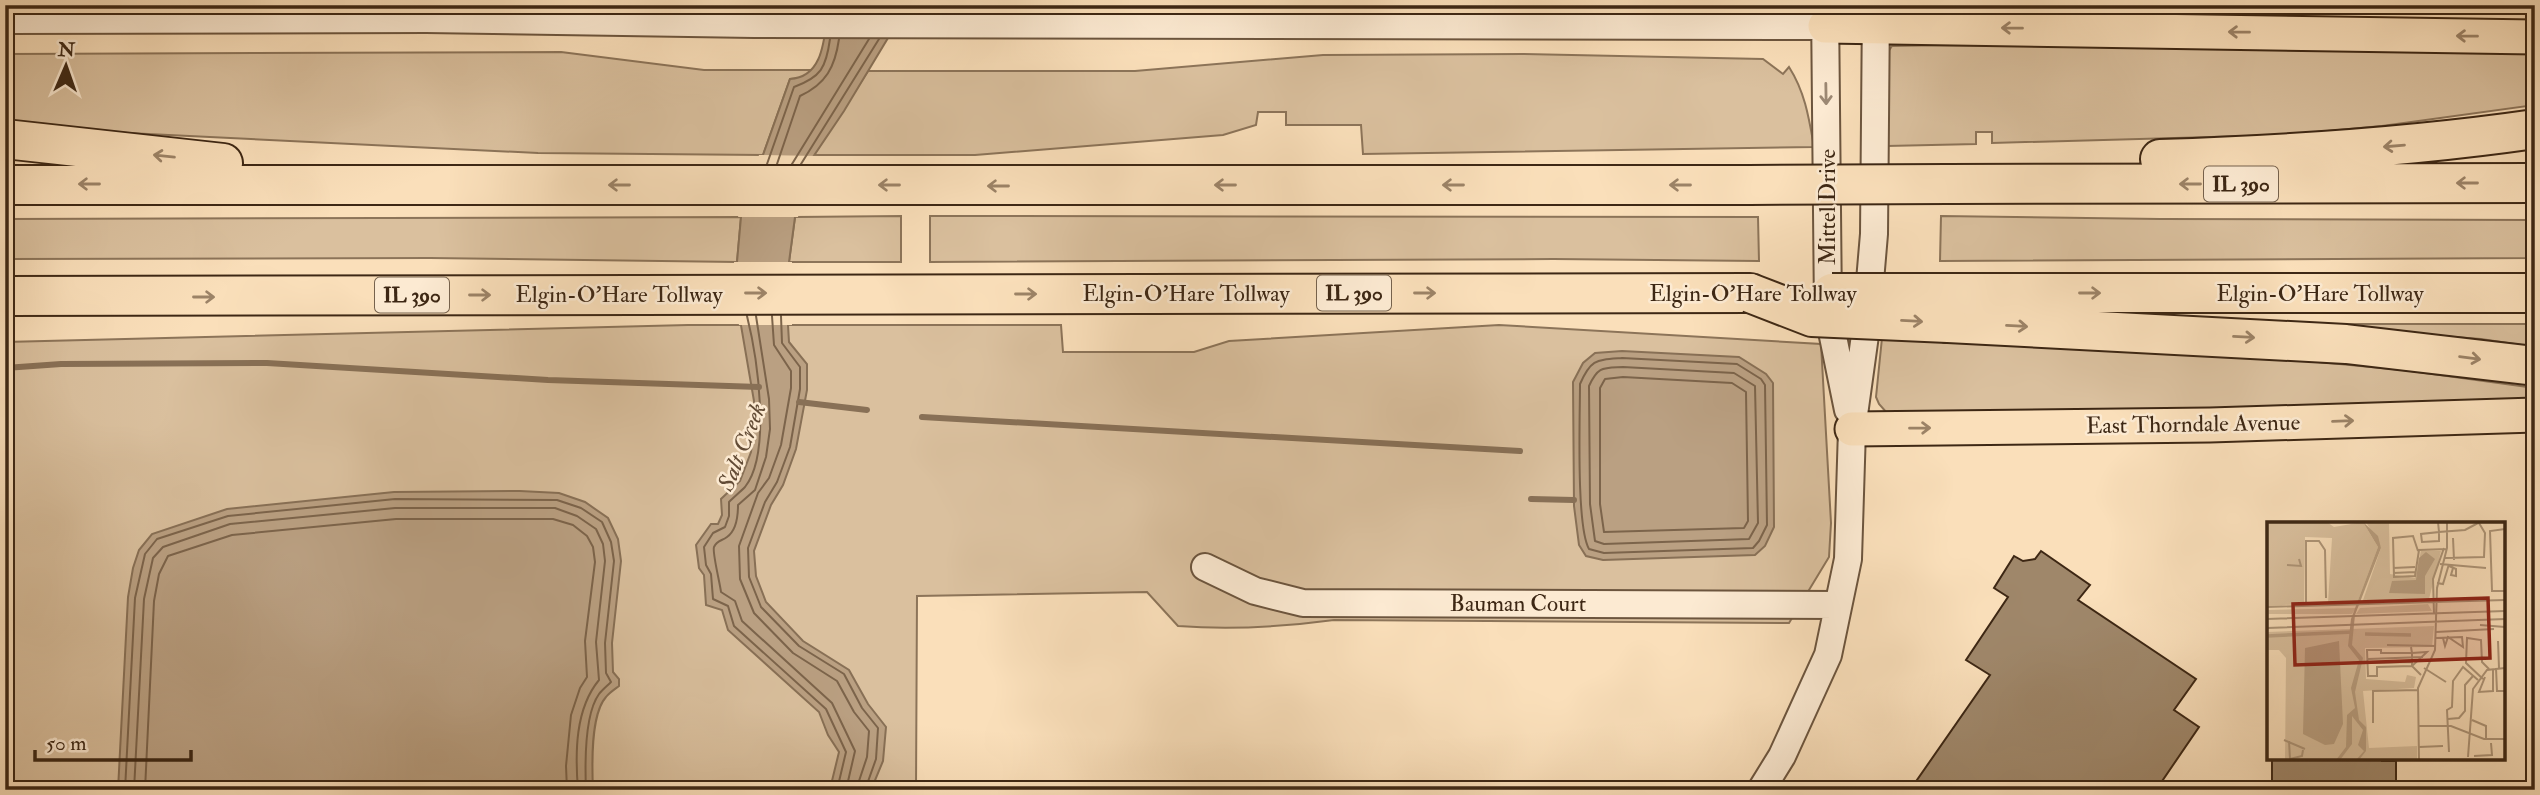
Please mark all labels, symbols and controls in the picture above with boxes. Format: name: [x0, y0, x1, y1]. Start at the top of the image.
one-way arrow: [2000, 21, 2023, 35]
one-way arrow: [2228, 25, 2251, 39]
one-way arrow: [2455, 29, 2478, 43]
north arrow: [32, 32, 102, 102]
text: N: [57, 38, 76, 62]
one-way arrow: [1819, 82, 1833, 105]
one-way arrow: [2383, 140, 2406, 153]
street label: Mittel Drive: [1813, 149, 1842, 265]
one-way arrow: [154, 150, 176, 163]
road number: IL 390: [2204, 166, 2278, 202]
one-way arrow: [2455, 176, 2478, 190]
one-way arrow: [78, 177, 101, 191]
one-way arrow: [2179, 177, 2202, 191]
one-way arrow: [608, 178, 631, 192]
one-way arrow: [877, 178, 900, 192]
one-way arrow: [1214, 178, 1237, 192]
one-way arrow: [1442, 178, 1465, 192]
one-way arrow: [1669, 178, 1692, 192]
one-way arrow: [987, 179, 1010, 193]
road number: IL 390: [1317, 276, 1391, 310]
road number: IL 390: [375, 278, 449, 312]
street label: Elgin-O'Hare Tollway: [1082, 279, 1291, 308]
street label: Elgin-O'Hare Tollway: [1649, 279, 1858, 308]
street label: Elgin-O'Hare Tollway: [2216, 279, 2425, 308]
street label: Elgin-O'Hare Tollway: [515, 280, 724, 309]
one-way arrow: [744, 286, 767, 300]
one-way arrow: [1413, 286, 1436, 300]
one-way arrow: [2079, 286, 2102, 300]
one-way arrow: [1014, 287, 1037, 301]
one-way arrow: [469, 288, 492, 302]
one-way arrow: [192, 290, 215, 304]
one-way arrow: [1900, 315, 1923, 328]
one-way arrow: [2005, 320, 2028, 333]
one-way arrow: [2232, 331, 2255, 344]
one-way arrow: [2458, 352, 2481, 365]
water label: Salt Creek: [710, 398, 774, 497]
street label: East Thorndale Avenue: [2086, 408, 2301, 440]
one-way arrow: [2332, 415, 2355, 428]
one-way arrow: [1908, 421, 1931, 435]
inset map: [2267, 522, 2505, 760]
street label: Bauman Court: [1450, 589, 1586, 618]
scale bar: [35, 718, 191, 762]
text: 50 m: [46, 730, 87, 757]

